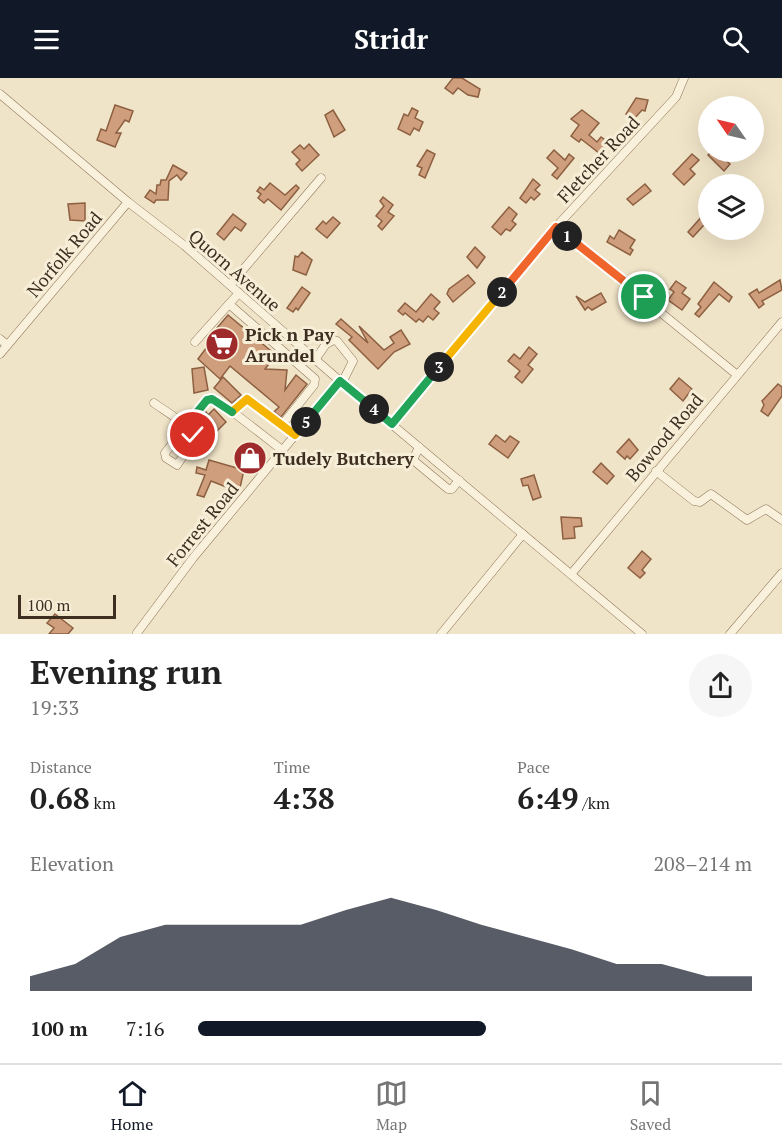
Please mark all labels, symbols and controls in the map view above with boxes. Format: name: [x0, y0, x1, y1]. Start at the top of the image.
text: Stridr: [354, 21, 428, 57]
icon: menu: [30, 23, 63, 56]
icon: search: [719, 23, 752, 56]
north arrow: [698, 96, 764, 162]
map controls: [698, 96, 764, 240]
street label: Fletcher Road: [552, 110, 644, 208]
button: layers: [698, 174, 764, 240]
street label: Norfolk Road: [21, 206, 107, 302]
pin: 1: [552, 221, 582, 251]
street label: Quorn Avenue: [184, 223, 286, 317]
text: 1: [562, 225, 572, 247]
pin: [618, 271, 669, 322]
pin: 2: [487, 277, 517, 307]
icon: arrive: [627, 280, 660, 313]
text: 2: [497, 281, 507, 303]
place label: Pick n Pay Arundel: [245, 322, 334, 367]
supermarket icon: Pick n Pay Arundel: [204, 326, 240, 362]
pin: 3: [424, 352, 454, 382]
text: 3: [434, 356, 444, 378]
street label: Bowood Road: [620, 388, 708, 486]
pin: 4: [359, 394, 389, 424]
text: 4: [369, 398, 379, 420]
pin: 5: [291, 407, 321, 437]
pin: [167, 409, 218, 460]
text: 5: [301, 411, 311, 433]
icon: check: [176, 418, 209, 451]
shop icon: Tudely Butchery: [232, 440, 268, 476]
place label: Tudely Butchery: [273, 446, 414, 470]
street label: Forrest Road: [161, 477, 243, 571]
scale bar: [18, 592, 116, 620]
text: 100 m: [27, 594, 70, 616]
text: Evening run: [30, 650, 222, 693]
button: share: [689, 654, 752, 717]
text: 19:33: [30, 694, 79, 721]
text: Distance: [30, 756, 92, 778]
text: Time: [274, 756, 310, 778]
text: Pace: [517, 756, 550, 778]
text: 0.68: [30, 778, 90, 818]
text: 4:38: [274, 778, 335, 818]
text: 6:49: [517, 778, 578, 818]
text: km: [90, 792, 116, 814]
text: /km: [578, 792, 610, 814]
text: Elevation: [30, 850, 114, 877]
text: 208–214 m: [653, 850, 752, 877]
text: 100 m: [30, 1015, 88, 1042]
text: 7:16: [126, 1015, 165, 1042]
tab: Home: [111, 1077, 153, 1135]
tab: Map: [375, 1077, 408, 1135]
tab: Saved: [630, 1077, 671, 1135]

